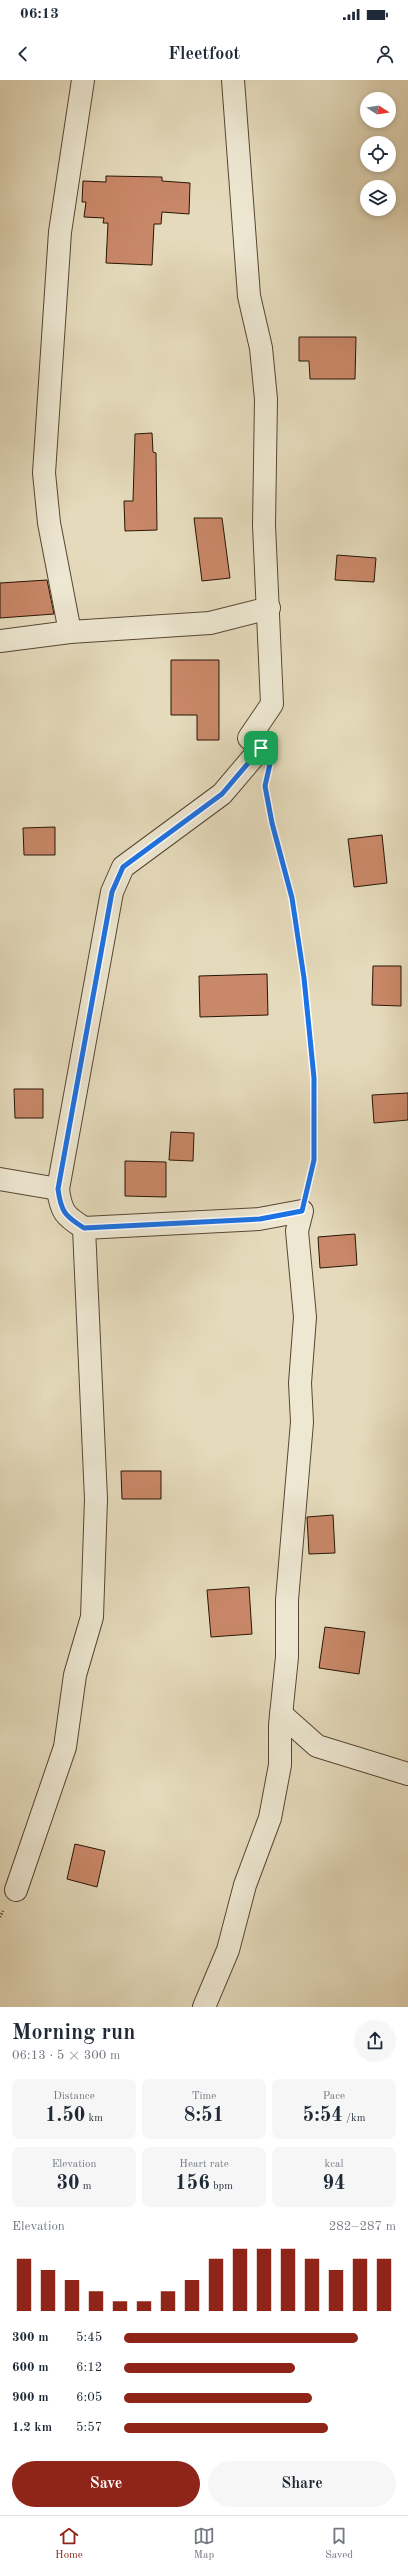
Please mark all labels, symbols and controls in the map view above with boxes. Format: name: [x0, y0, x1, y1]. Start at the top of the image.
text: 06:13: [20, 7, 59, 22]
icon: back: [12, 43, 34, 65]
icon: person: [374, 43, 396, 65]
text: Fleetfoot: [168, 45, 240, 63]
north arrow: [360, 92, 396, 128]
map controls: [360, 92, 396, 216]
button: locate: [360, 136, 396, 172]
button: layers: [360, 180, 396, 216]
pin: [244, 731, 278, 765]
icon: arrive: [250, 737, 272, 759]
button: share: [354, 2020, 396, 2062]
text: Morning run: [12, 2022, 135, 2044]
text: 06:13 · 5 × 300 m: [12, 2049, 120, 2062]
text: Distance: [53, 2091, 95, 2102]
text: Time: [192, 2091, 216, 2102]
text: Pace: [323, 2091, 345, 2102]
text: 1.50: [45, 2106, 85, 2126]
text: 8:51: [184, 2106, 224, 2126]
text: 5:54: [303, 2106, 343, 2126]
text: km: [85, 2113, 103, 2124]
text: /km: [343, 2113, 365, 2124]
text: Elevation: [52, 2159, 96, 2170]
text: Heart rate: [179, 2159, 229, 2170]
text: kcal: [325, 2159, 343, 2170]
text: 30: [56, 2174, 80, 2194]
text: 156: [175, 2174, 210, 2194]
text: 94: [322, 2174, 346, 2194]
text: m: [80, 2181, 92, 2192]
text: bpm: [210, 2181, 233, 2192]
text: Elevation: [12, 2220, 65, 2233]
text: 282–287 m: [329, 2220, 396, 2233]
text: 300 m: [12, 2331, 49, 2344]
text: 5:45: [76, 2331, 102, 2344]
text: 600 m: [12, 2361, 49, 2374]
text: 6:12: [76, 2361, 102, 2374]
text: 900 m: [12, 2391, 49, 2404]
text: 6:05: [76, 2391, 102, 2404]
text: 1.2 km: [12, 2421, 52, 2434]
text: 5:57: [76, 2421, 102, 2434]
button: Save: [12, 2461, 200, 2507]
button: Share: [208, 2461, 396, 2507]
tab: Home: [55, 2525, 83, 2563]
tab: Map: [193, 2525, 215, 2563]
tab: Saved: [325, 2525, 353, 2563]

